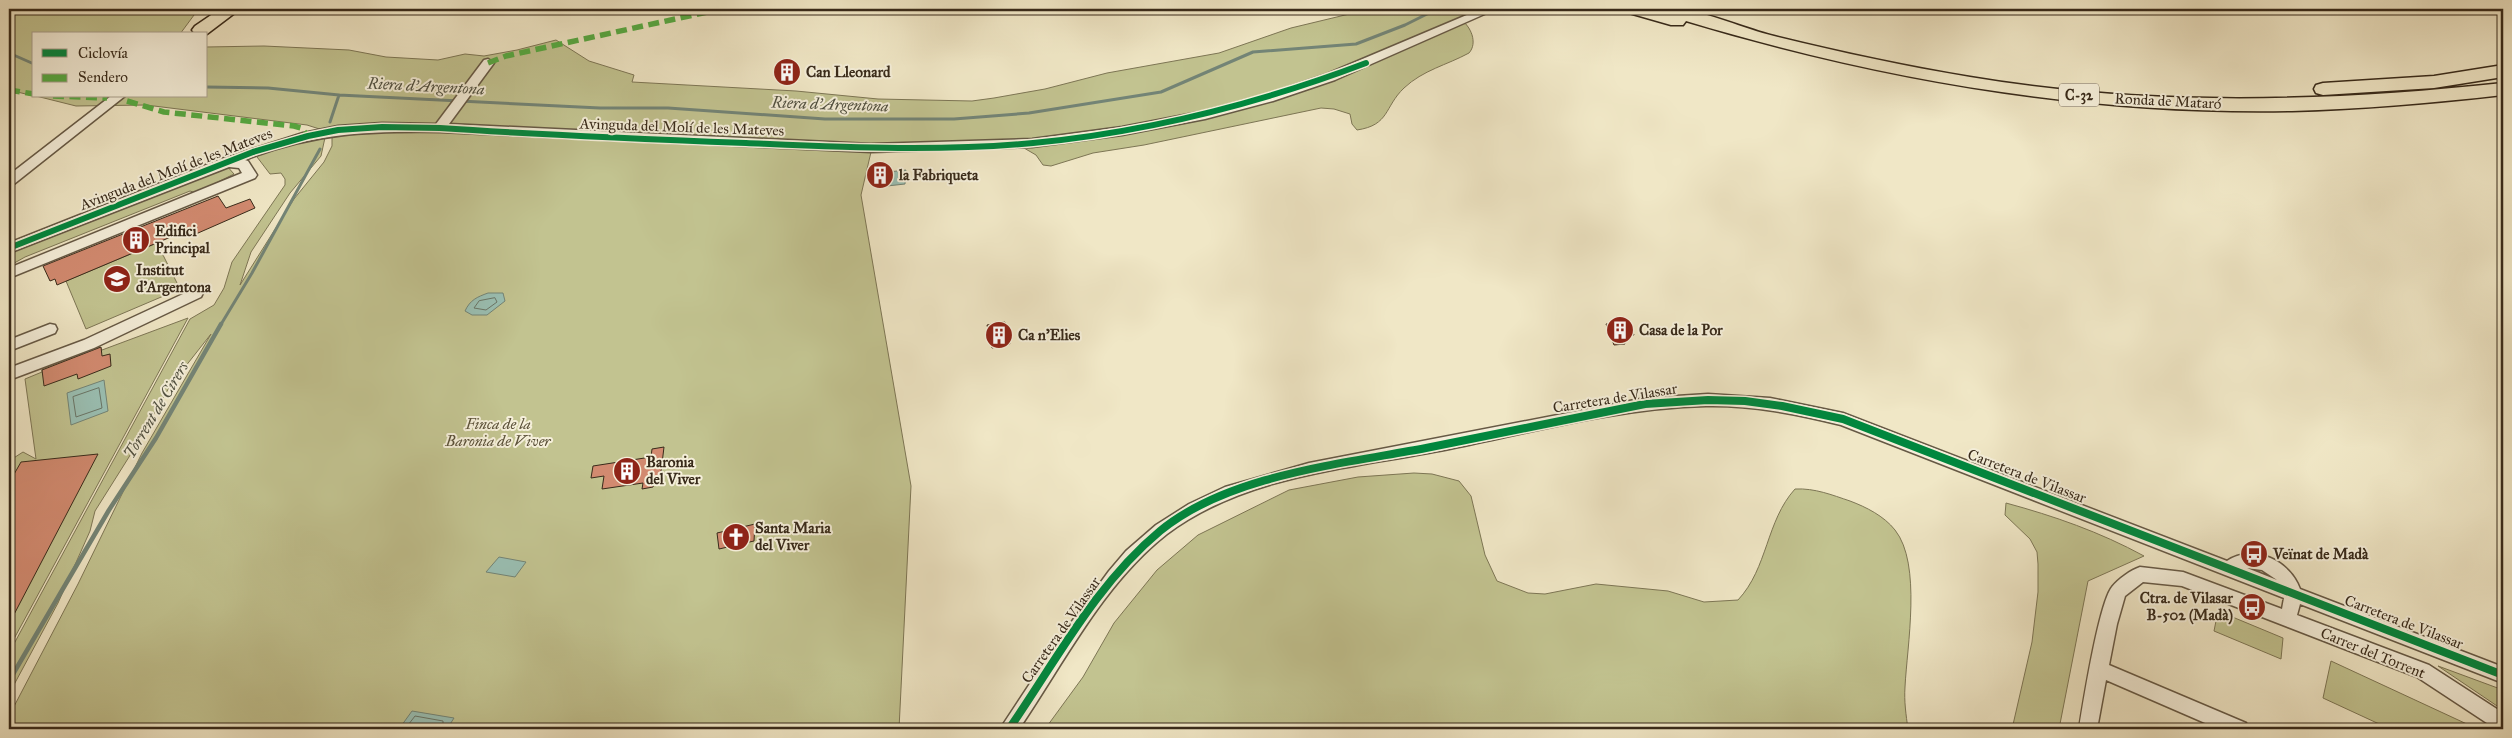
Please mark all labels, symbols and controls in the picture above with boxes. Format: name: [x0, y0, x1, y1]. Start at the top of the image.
legend: [32, 32, 208, 98]
text: Ciclovía: [78, 44, 129, 62]
building icon: Can Lleonard: [772, 57, 802, 87]
place label: Can Lleonard: [806, 63, 891, 81]
text: Sendero: [78, 68, 128, 86]
water label: Riera d'Argentona: [366, 73, 485, 99]
road number: C-32: [2059, 84, 2099, 106]
street label: Ronda de Mataró: [2114, 89, 2222, 113]
water label: Riera d'Argentona: [770, 92, 889, 116]
street label: Avinguda del Molí de les Mateves: [578, 114, 785, 140]
street label: Avinguda del Molí de les Mateves: [76, 124, 275, 214]
building icon: la Fabriqueta: [865, 160, 895, 190]
place label: la Fabriqueta: [898, 166, 979, 185]
place label: Edifici Principal: [155, 222, 211, 258]
building icon: Edifici Principal: [121, 225, 151, 255]
place label: Institut d'Argentona: [136, 261, 212, 297]
school or university icon: Institut d'Argentona: [102, 264, 132, 294]
building icon: Casa de la Por: [1605, 315, 1635, 345]
building icon: Ca n'Elies: [984, 320, 1014, 350]
place label: Casa de la Por: [1639, 321, 1723, 339]
place label: Ca n'Elies: [1018, 326, 1081, 344]
water label: Torrent de Cirers: [120, 358, 193, 462]
street label: Carretera de Vilassar: [1552, 379, 1679, 417]
park label: Finca de la Baronia de Viver: [445, 415, 551, 450]
street label: Carretera de Vilassar: [1965, 445, 2089, 507]
place label: Baronia del Viver: [646, 453, 701, 488]
building icon: Baronia del Viver: [612, 456, 642, 486]
place label: Santa Maria del Viver: [755, 519, 831, 554]
church icon: Santa Maria del Viver: [721, 522, 751, 552]
bus stop icon: Veïnat de Madà: [2239, 539, 2269, 569]
place label: Veïnat de Madà: [2272, 545, 2369, 563]
street label: Carretera de Vilassar: [1018, 573, 1105, 687]
place label: Ctra. de Vilasar B-502 (Madà): [2140, 589, 2233, 625]
street label: Carretera de Vilassar: [2342, 591, 2466, 653]
bus stop icon: Ctra. de Vilasar B-502 (Madà): [2237, 592, 2267, 622]
street label: Carrer del Torrent: [2318, 624, 2429, 682]

